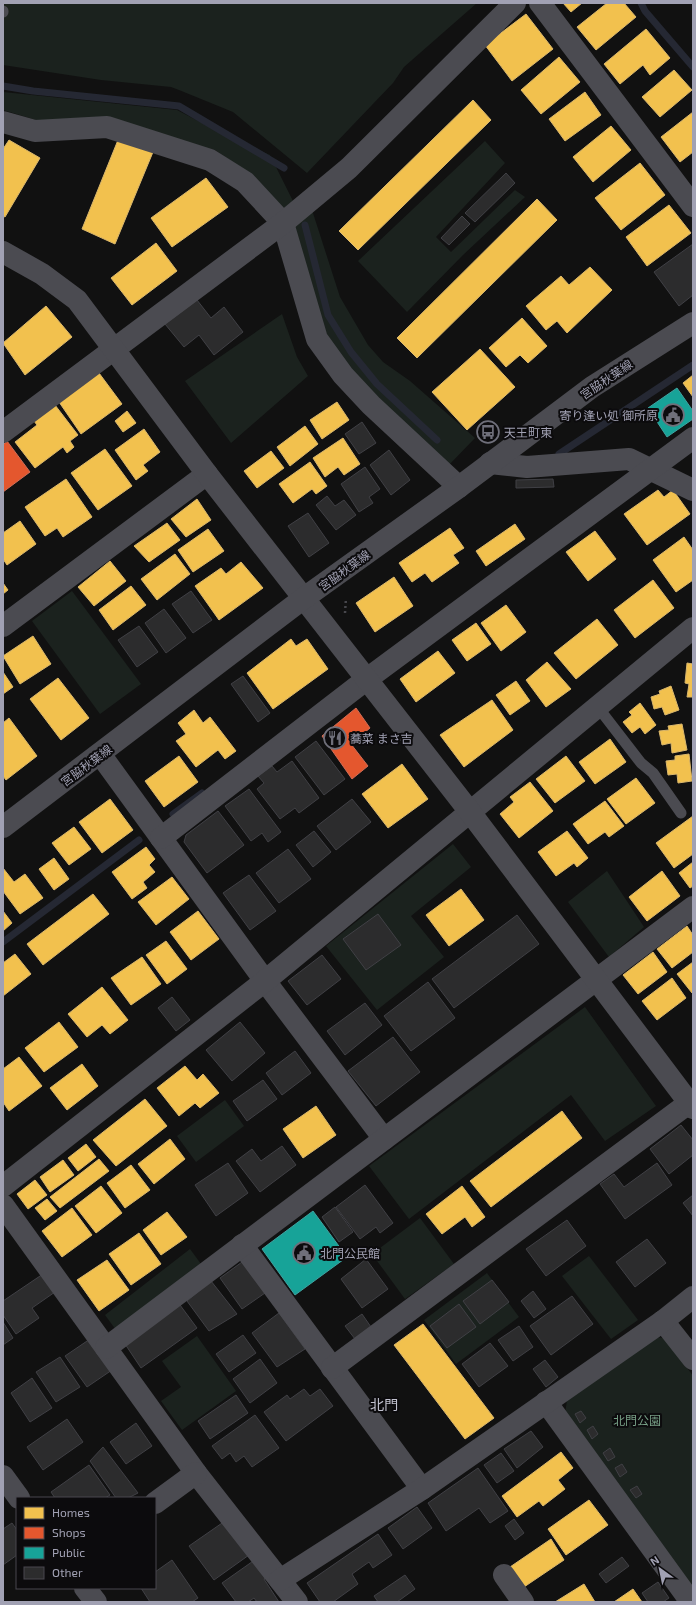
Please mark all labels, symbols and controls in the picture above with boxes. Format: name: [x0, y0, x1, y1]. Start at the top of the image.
street label: 宮脇秋葉線: [577, 356, 635, 402]
public building icon: 寄り逢い処 御所原: [660, 402, 686, 428]
place label: 寄り逢い処 御所原: [559, 408, 658, 422]
bus stop icon: 天王町東: [475, 419, 501, 445]
place label: 天王町東: [504, 425, 552, 439]
street label: 宮脇秋葉線: [316, 547, 372, 593]
restaurant icon: 蕎菜 まさ吉: [322, 725, 348, 751]
place label: 蕎菜 まさ吉: [350, 731, 413, 745]
street label: 宮脇秋葉線: [58, 741, 114, 789]
public building icon: 北門公民館: [291, 1240, 317, 1266]
place label: 北門公民館: [320, 1246, 380, 1260]
district label: 北門: [370, 1396, 398, 1413]
park label: 北門公園: [613, 1413, 661, 1427]
legend: [16, 1497, 156, 1589]
text: Homes: [52, 1505, 90, 1519]
text: Shops: [52, 1525, 86, 1539]
text: Public: [52, 1545, 85, 1559]
north arrow: [640, 1549, 680, 1589]
text: N: [647, 1553, 661, 1568]
text: Other: [52, 1565, 83, 1579]

